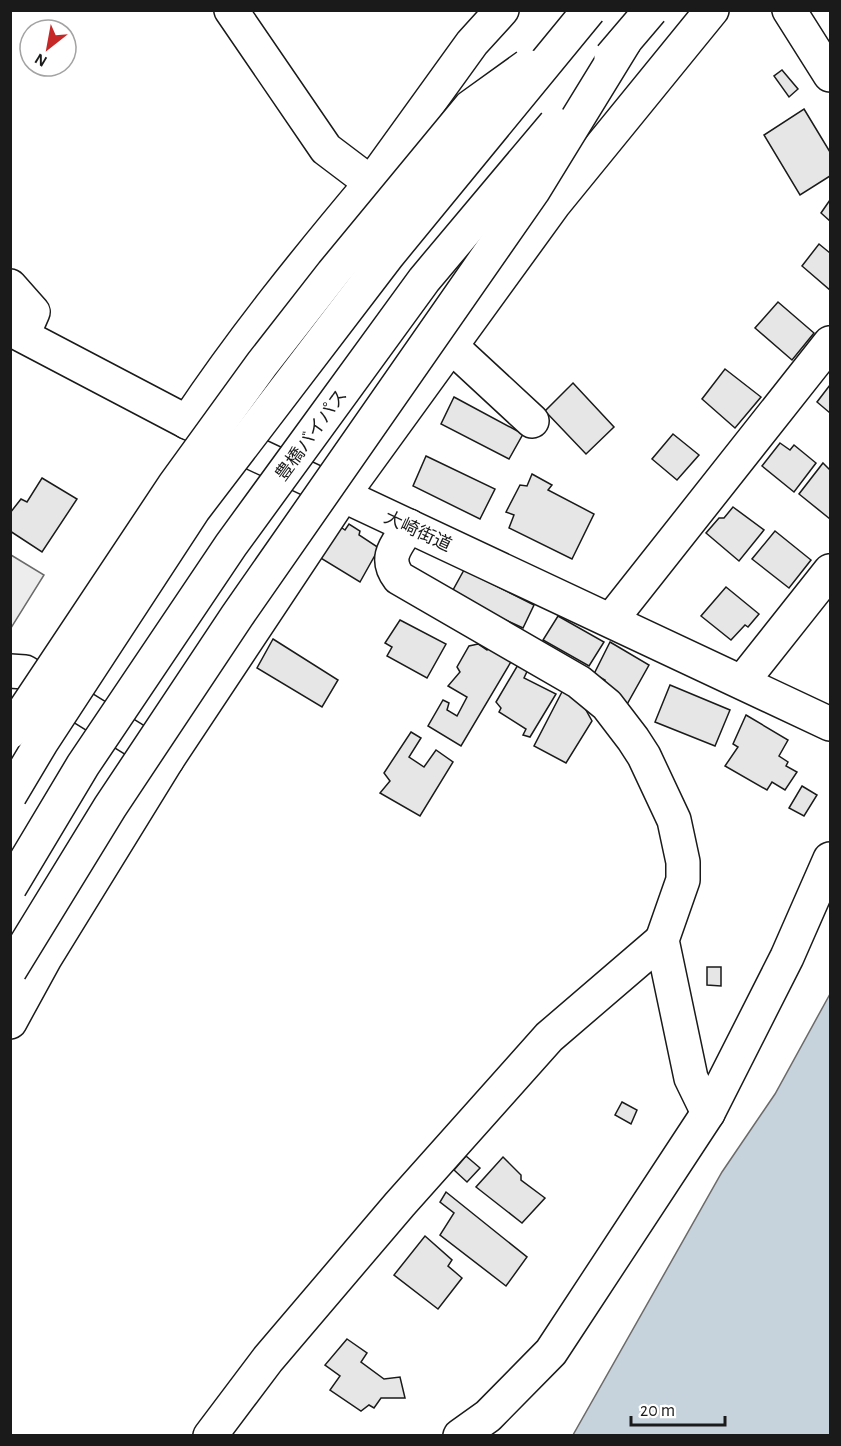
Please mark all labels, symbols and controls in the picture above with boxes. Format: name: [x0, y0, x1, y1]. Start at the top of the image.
north arrow: [18, 18, 78, 78]
text: N: [32, 50, 50, 70]
street label: 豊橋バイパス: [272, 386, 351, 484]
street label: 大崎街道: [381, 507, 455, 555]
scale bar: [631, 1389, 726, 1427]
text: 20 m: [640, 1402, 675, 1420]

